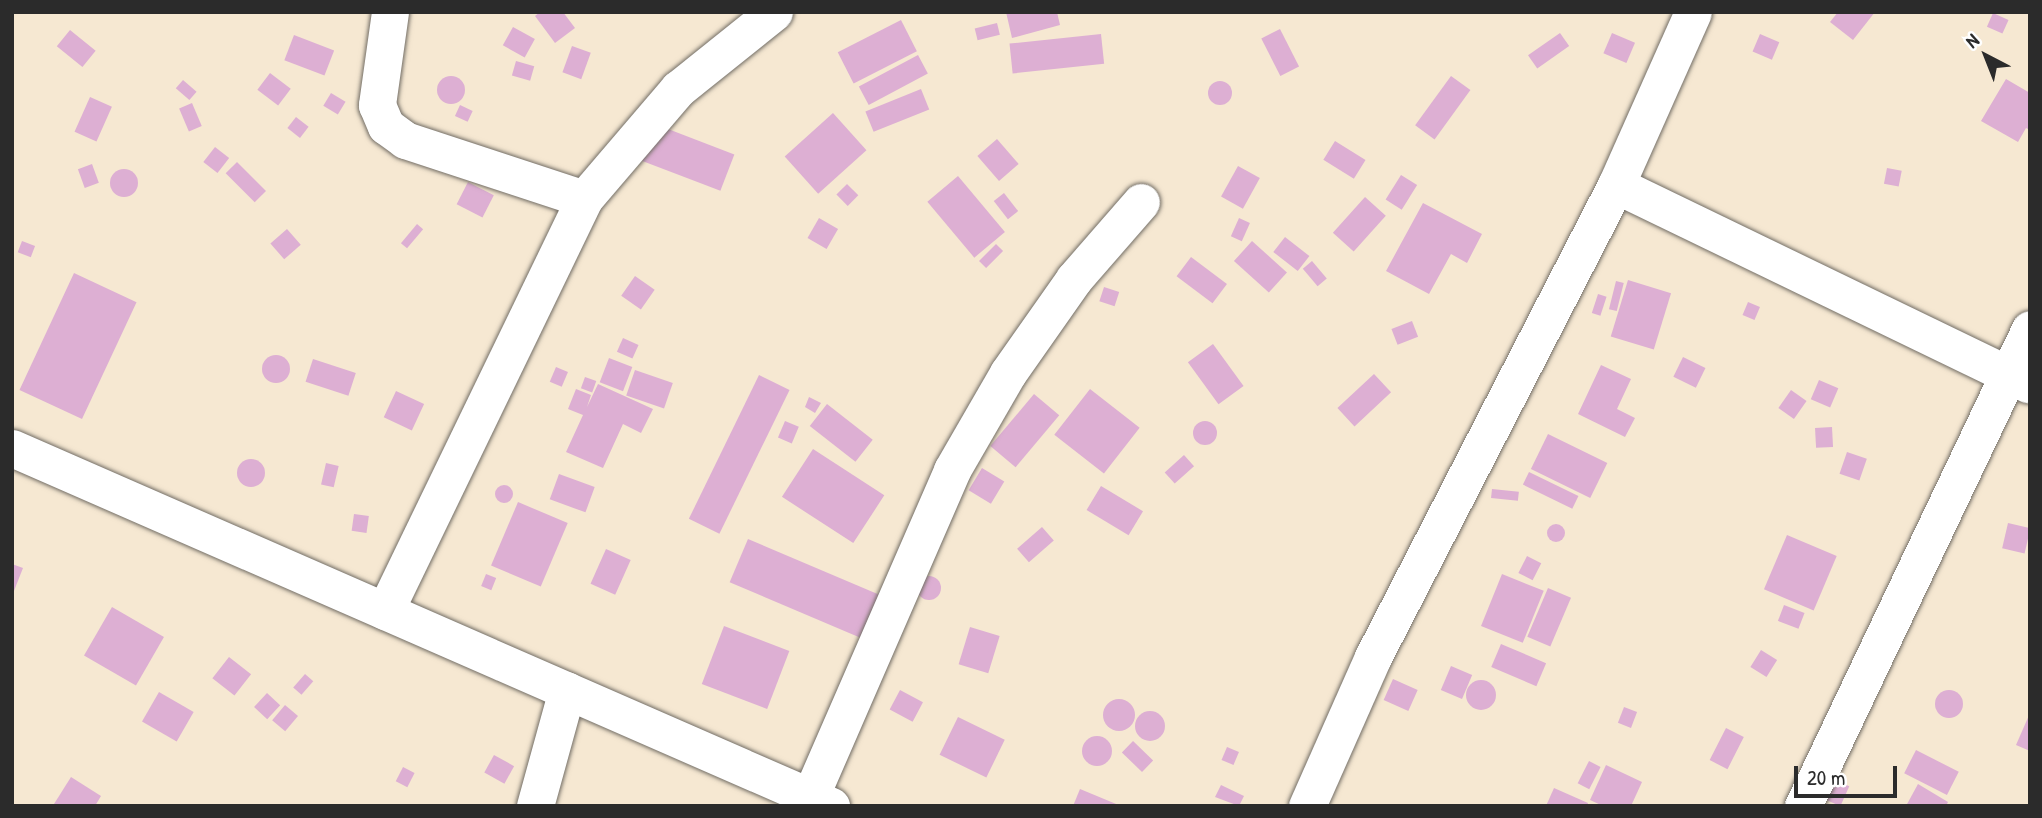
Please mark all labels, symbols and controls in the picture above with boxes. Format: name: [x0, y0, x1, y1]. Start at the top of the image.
north arrow: [1951, 21, 2021, 91]
text: N: [1959, 27, 1984, 53]
scale bar: [1797, 752, 1900, 796]
text: 20 m: [1807, 763, 1845, 792]

